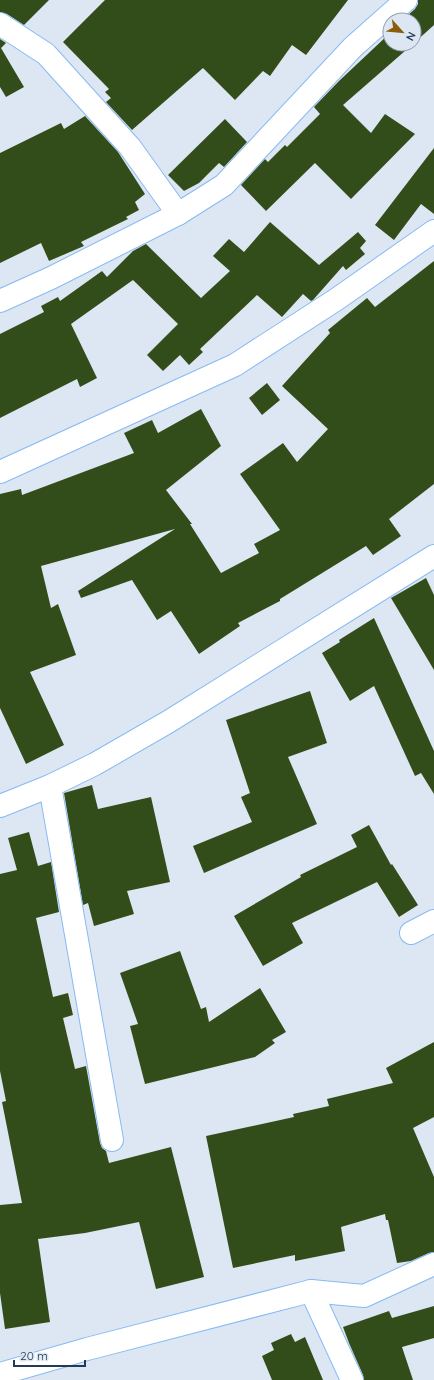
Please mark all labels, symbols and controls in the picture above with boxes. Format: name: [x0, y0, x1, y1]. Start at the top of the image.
north arrow: [382, 12, 422, 52]
text: N: [403, 30, 419, 43]
scale bar: [14, 1342, 85, 1368]
text: 20 m: [20, 1348, 48, 1363]

